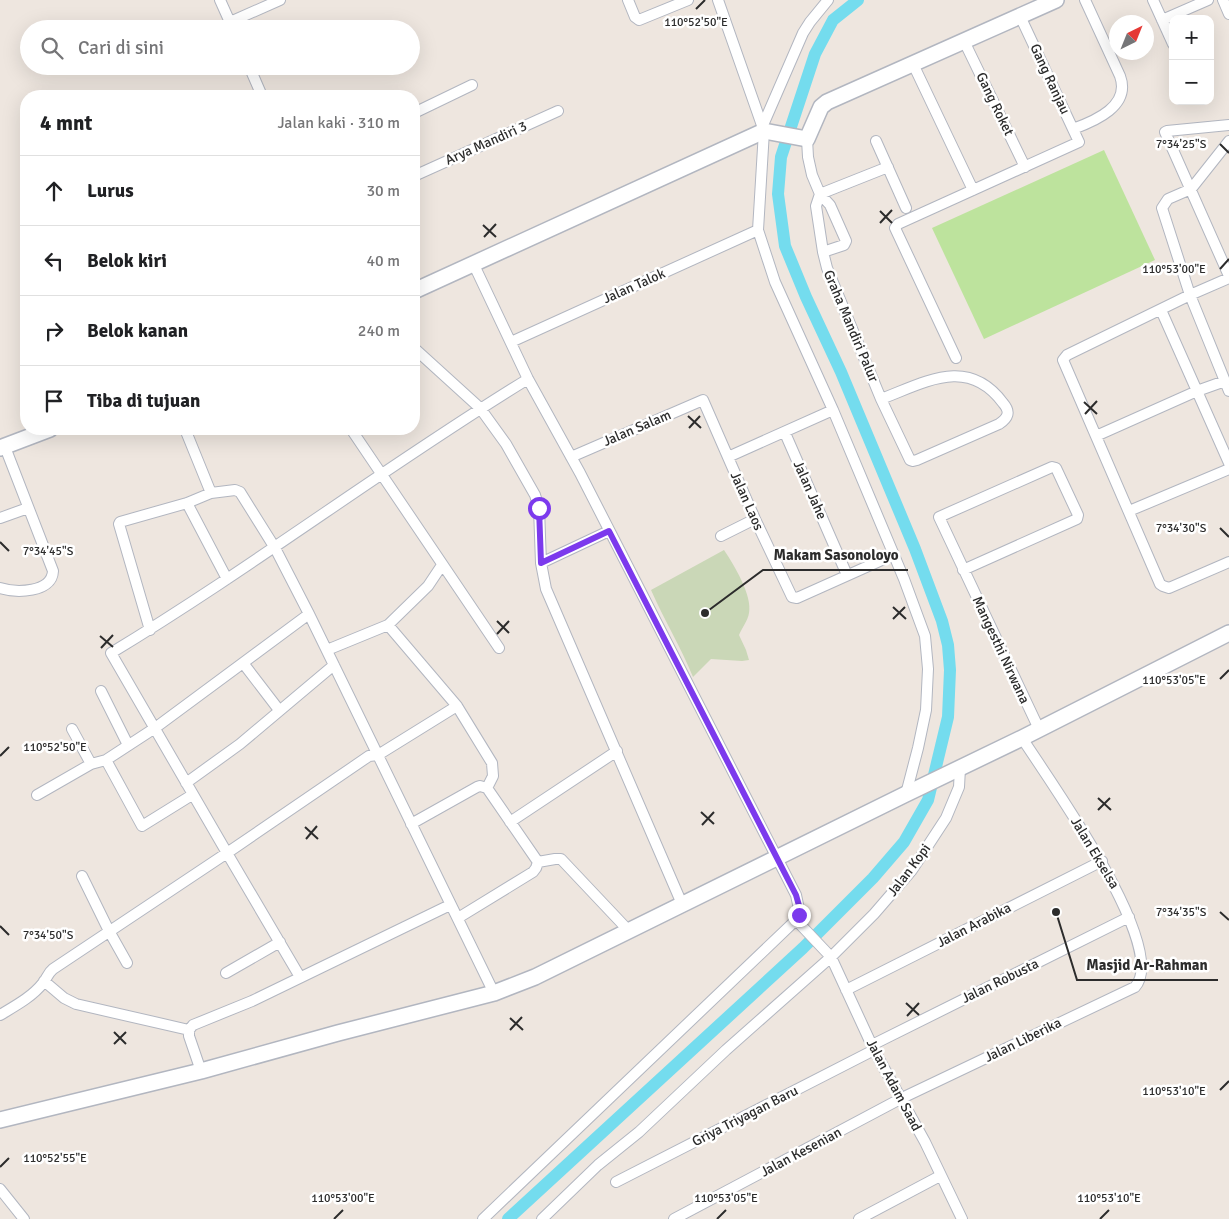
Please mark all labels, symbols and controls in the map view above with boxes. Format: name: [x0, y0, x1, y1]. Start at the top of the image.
text: 110°52'50"E: [664, 15, 728, 30]
north arrow: [1109, 15, 1154, 60]
map controls: [1169, 15, 1214, 105]
button: +: [1169, 15, 1214, 60]
search box: [20, 20, 420, 75]
icon: search: [38, 34, 66, 62]
text: Cari di sini: [78, 36, 164, 60]
street label: Gang Ranjau: [1026, 41, 1074, 117]
button: −: [1169, 60, 1214, 105]
street label: Gang Roket: [972, 70, 1018, 139]
text: 4 mnt: [40, 110, 92, 136]
text: Jalan kaki · 310 m: [278, 113, 400, 133]
street label: Arya Mandiri 3: [443, 117, 529, 169]
text: 7°34'25"S: [1156, 137, 1207, 152]
icon: ahead: [40, 177, 68, 205]
text: Lurus: [87, 179, 134, 203]
text: 30 m: [366, 181, 400, 201]
icon: left: [40, 247, 68, 275]
text: Belok kiri: [87, 249, 167, 273]
text: 40 m: [366, 251, 400, 271]
text: 110°53'00"E: [1142, 262, 1206, 277]
street label: Jalan Talok: [600, 265, 668, 307]
street label: Graha Mandiri Palur: [820, 267, 883, 385]
icon: right: [40, 317, 68, 345]
text: Belok kanan: [87, 319, 188, 343]
text: 240 m: [358, 321, 400, 341]
icon: arrive: [40, 387, 68, 415]
text: Tiba di tujuan: [87, 389, 200, 413]
street label: Jalan Salam: [600, 406, 674, 450]
street label: Jalan Jahe: [790, 458, 830, 522]
street label: Jalan Laos: [727, 469, 767, 533]
route start: [528, 497, 551, 520]
text: 7°34'30"S: [1156, 521, 1207, 536]
callout: Makam Sasonoloyo: [763, 540, 908, 570]
text: 7°34'45"S: [23, 544, 74, 559]
text: Makam Sasonoloyo: [773, 546, 899, 564]
street label: Mangesthi Nirwana: [969, 594, 1033, 706]
text: 110°53'05"E: [1142, 673, 1206, 688]
text: 110°52'50"E: [23, 740, 87, 755]
street label: Jalan Ekselsa: [1067, 814, 1123, 892]
street label: Jalan Kopi: [884, 840, 934, 900]
street label: Jalan Arabika: [934, 899, 1014, 951]
route end: [788, 904, 811, 927]
text: 7°34'35"S: [1156, 905, 1207, 920]
text: 7°34'50"S: [23, 928, 74, 943]
callout: Masjid Ar-Rahman: [1077, 950, 1218, 980]
street label: Jalan Robusta: [959, 955, 1041, 1007]
text: Masjid Ar-Rahman: [1086, 956, 1208, 974]
street label: Jalan Liberika: [982, 1014, 1064, 1066]
street label: Jalan Adam Saad: [863, 1036, 925, 1134]
street label: Griya Triyagan Baru: [689, 1082, 801, 1150]
text: 110°53'10"E: [1142, 1084, 1206, 1099]
street label: Jalan Kesenian: [758, 1124, 844, 1180]
text: 110°52'55"E: [23, 1151, 87, 1166]
text: 110°53'00"E: [311, 1191, 375, 1206]
text: 110°53'05"E: [694, 1191, 758, 1206]
text: 110°53'10"E: [1077, 1191, 1141, 1206]

